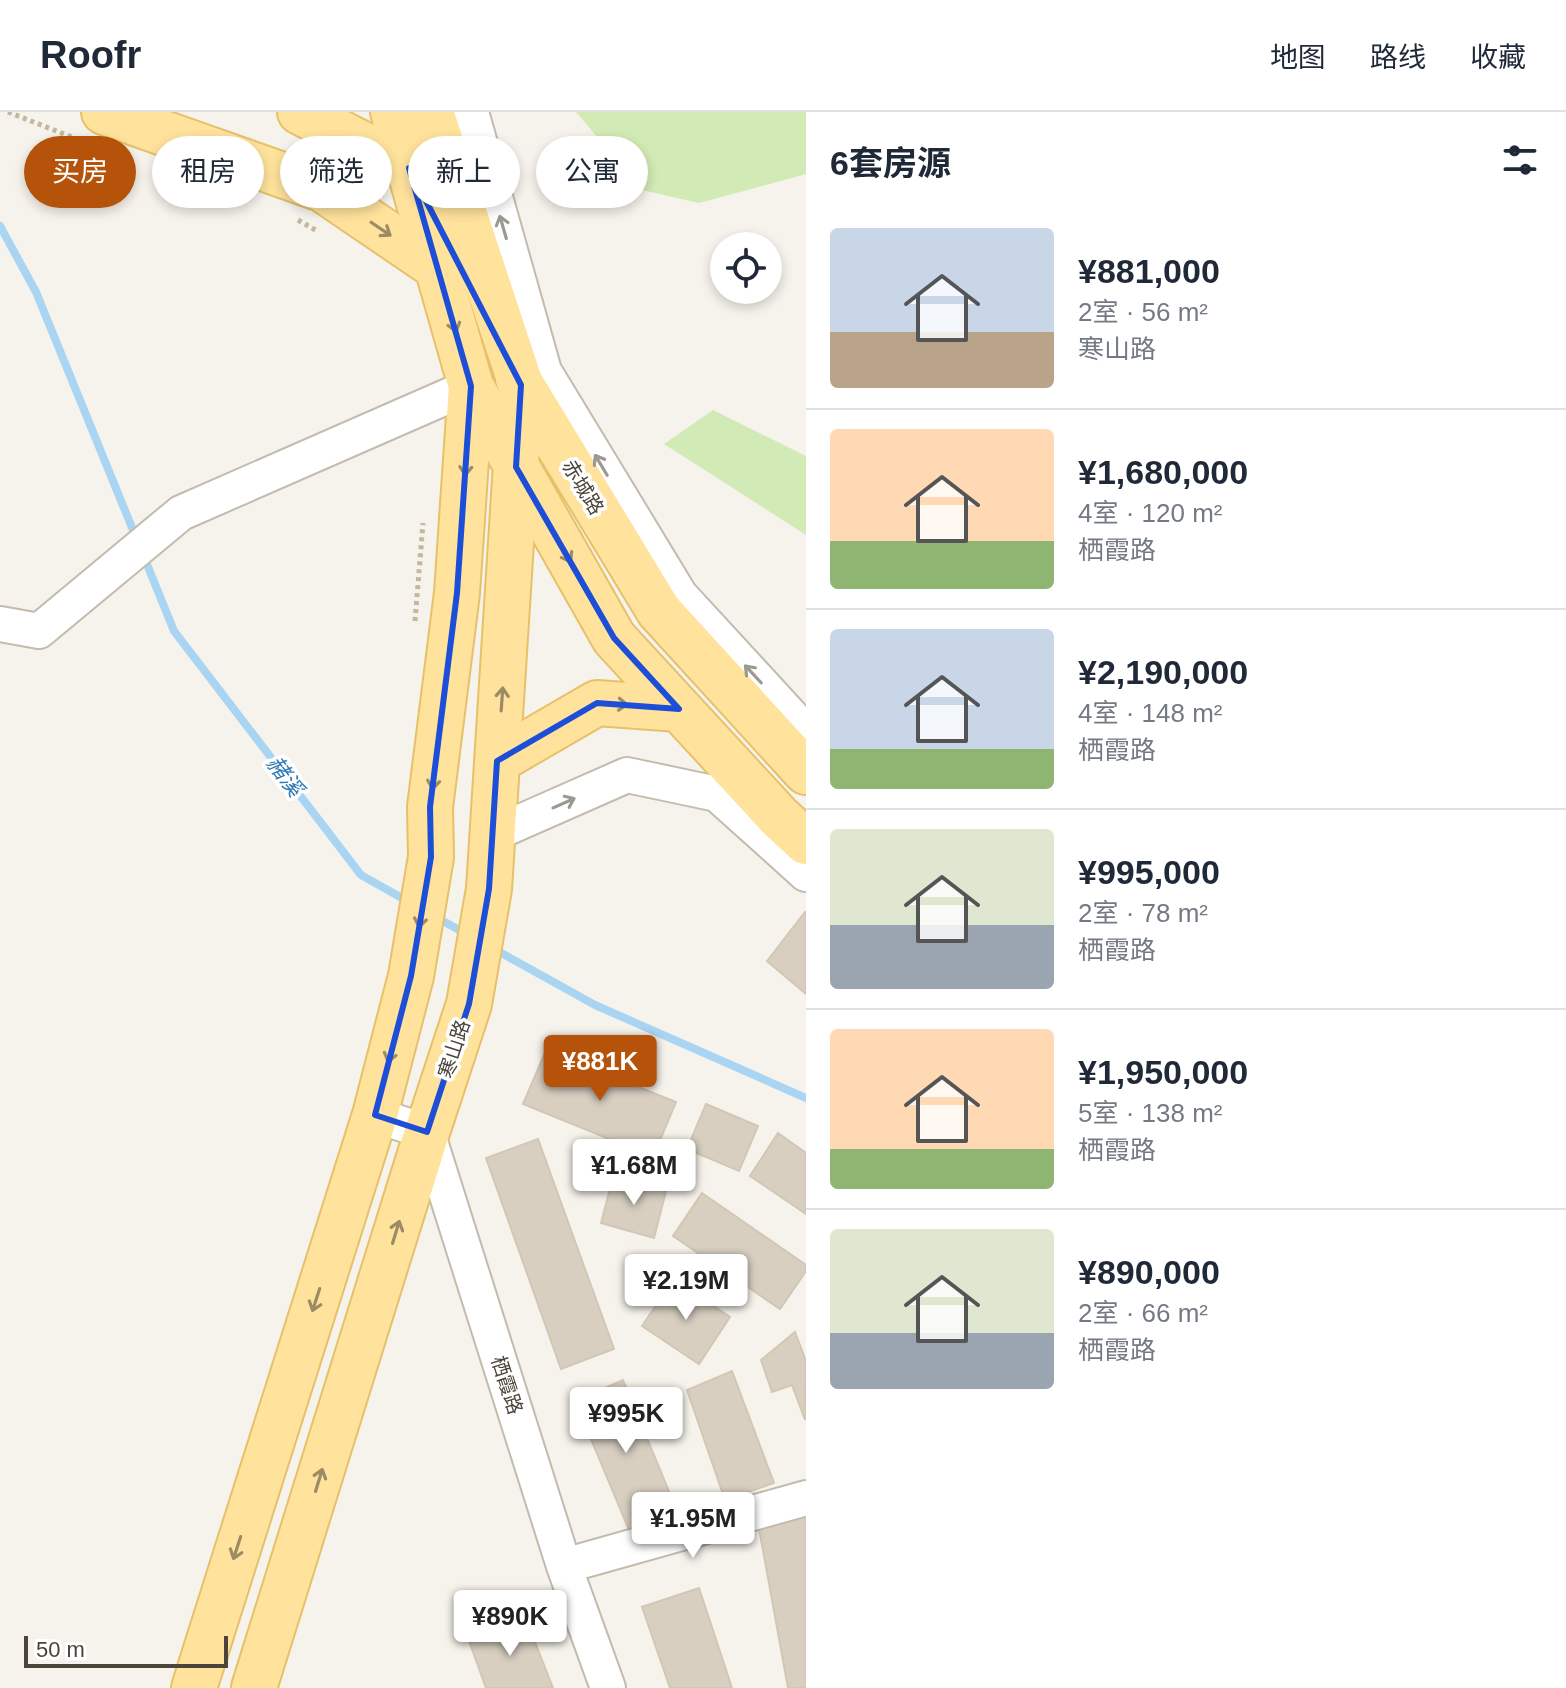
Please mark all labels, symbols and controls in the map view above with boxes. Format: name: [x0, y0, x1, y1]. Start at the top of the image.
text: Roofr: [40, 34, 141, 76]
text: 地图: [1270, 42, 1326, 73]
text: 路线: [1370, 42, 1426, 73]
text: 收藏: [1470, 42, 1526, 73]
chip: 买房: [24, 136, 136, 208]
chip: 租房: [152, 136, 264, 208]
chip: 筛选: [280, 136, 392, 208]
chip: 新上: [408, 136, 520, 208]
chip: 公寓: [536, 136, 648, 208]
icon: filters: [1498, 138, 1542, 182]
text: 6套房源: [830, 144, 951, 182]
one-way arrow: [495, 214, 510, 240]
one-way arrow: [369, 221, 391, 237]
map controls: [710, 232, 782, 304]
button: locate: [710, 232, 782, 304]
text: ¥881,000: [1078, 252, 1220, 290]
icon: home: [894, 260, 990, 356]
text: 2室 · 56 m²: [1078, 297, 1208, 327]
one-way arrow: [446, 308, 461, 334]
text: 寒山路: [1078, 334, 1156, 364]
one-way arrow: [458, 450, 473, 477]
text: ¥1,680,000: [1078, 453, 1248, 491]
one-way arrow: [593, 454, 609, 477]
street label: 赤城路: [558, 456, 608, 518]
icon: home: [894, 461, 990, 557]
text: 4室 · 120 m²: [1078, 498, 1223, 528]
text: 栖霞路: [1078, 535, 1156, 565]
one-way arrow: [557, 539, 573, 563]
text: ¥2,190,000: [1078, 653, 1248, 691]
icon: home: [894, 661, 990, 757]
one-way arrow: [745, 665, 763, 685]
one-way arrow: [494, 686, 509, 713]
one-way arrow: [602, 697, 629, 712]
text: 4室 · 148 m²: [1078, 698, 1223, 728]
text: 栖霞路: [1078, 735, 1156, 765]
water label: 赭溪: [262, 751, 309, 803]
one-way arrow: [426, 764, 441, 791]
one-way arrow: [552, 794, 576, 809]
text: ¥995,000: [1078, 853, 1220, 891]
icon: home: [894, 861, 990, 957]
text: 2室 · 78 m²: [1078, 898, 1208, 928]
one-way arrow: [413, 903, 428, 929]
text: 栖霞路: [1078, 935, 1156, 965]
street label: 寒山路: [434, 1017, 474, 1081]
pin: ¥881K: [544, 1035, 656, 1103]
one-way arrow: [383, 1038, 398, 1064]
text: ¥881K: [562, 1046, 638, 1076]
text: ¥1,950,000: [1078, 1053, 1248, 1091]
icon: home: [894, 1061, 990, 1157]
text: 5室 · 138 m²: [1078, 1098, 1223, 1128]
text: 栖霞路: [1078, 1135, 1156, 1165]
pin: ¥1.68M: [569, 1139, 699, 1207]
text: ¥1.68M: [591, 1150, 677, 1180]
one-way arrow: [389, 1219, 404, 1245]
text: ¥890,000: [1078, 1253, 1220, 1291]
pin: ¥2.19M: [621, 1254, 751, 1322]
icon: home: [894, 1261, 990, 1357]
text: ¥2.19M: [643, 1265, 729, 1295]
one-way arrow: [308, 1287, 322, 1312]
text: 2室 · 66 m²: [1078, 1298, 1208, 1328]
text: 栖霞路: [1078, 1335, 1156, 1365]
street label: 栖霞路: [487, 1353, 527, 1417]
pin: ¥995K: [570, 1387, 682, 1455]
text: ¥995K: [588, 1398, 664, 1428]
one-way arrow: [312, 1467, 327, 1492]
pin: ¥1.95M: [628, 1492, 758, 1560]
text: ¥1.95M: [650, 1503, 736, 1533]
one-way arrow: [229, 1534, 244, 1560]
pin: ¥890K: [454, 1590, 566, 1658]
text: ¥890K: [472, 1601, 548, 1631]
scale bar: [24, 1632, 228, 1668]
text: 50 m: [36, 1637, 85, 1662]

